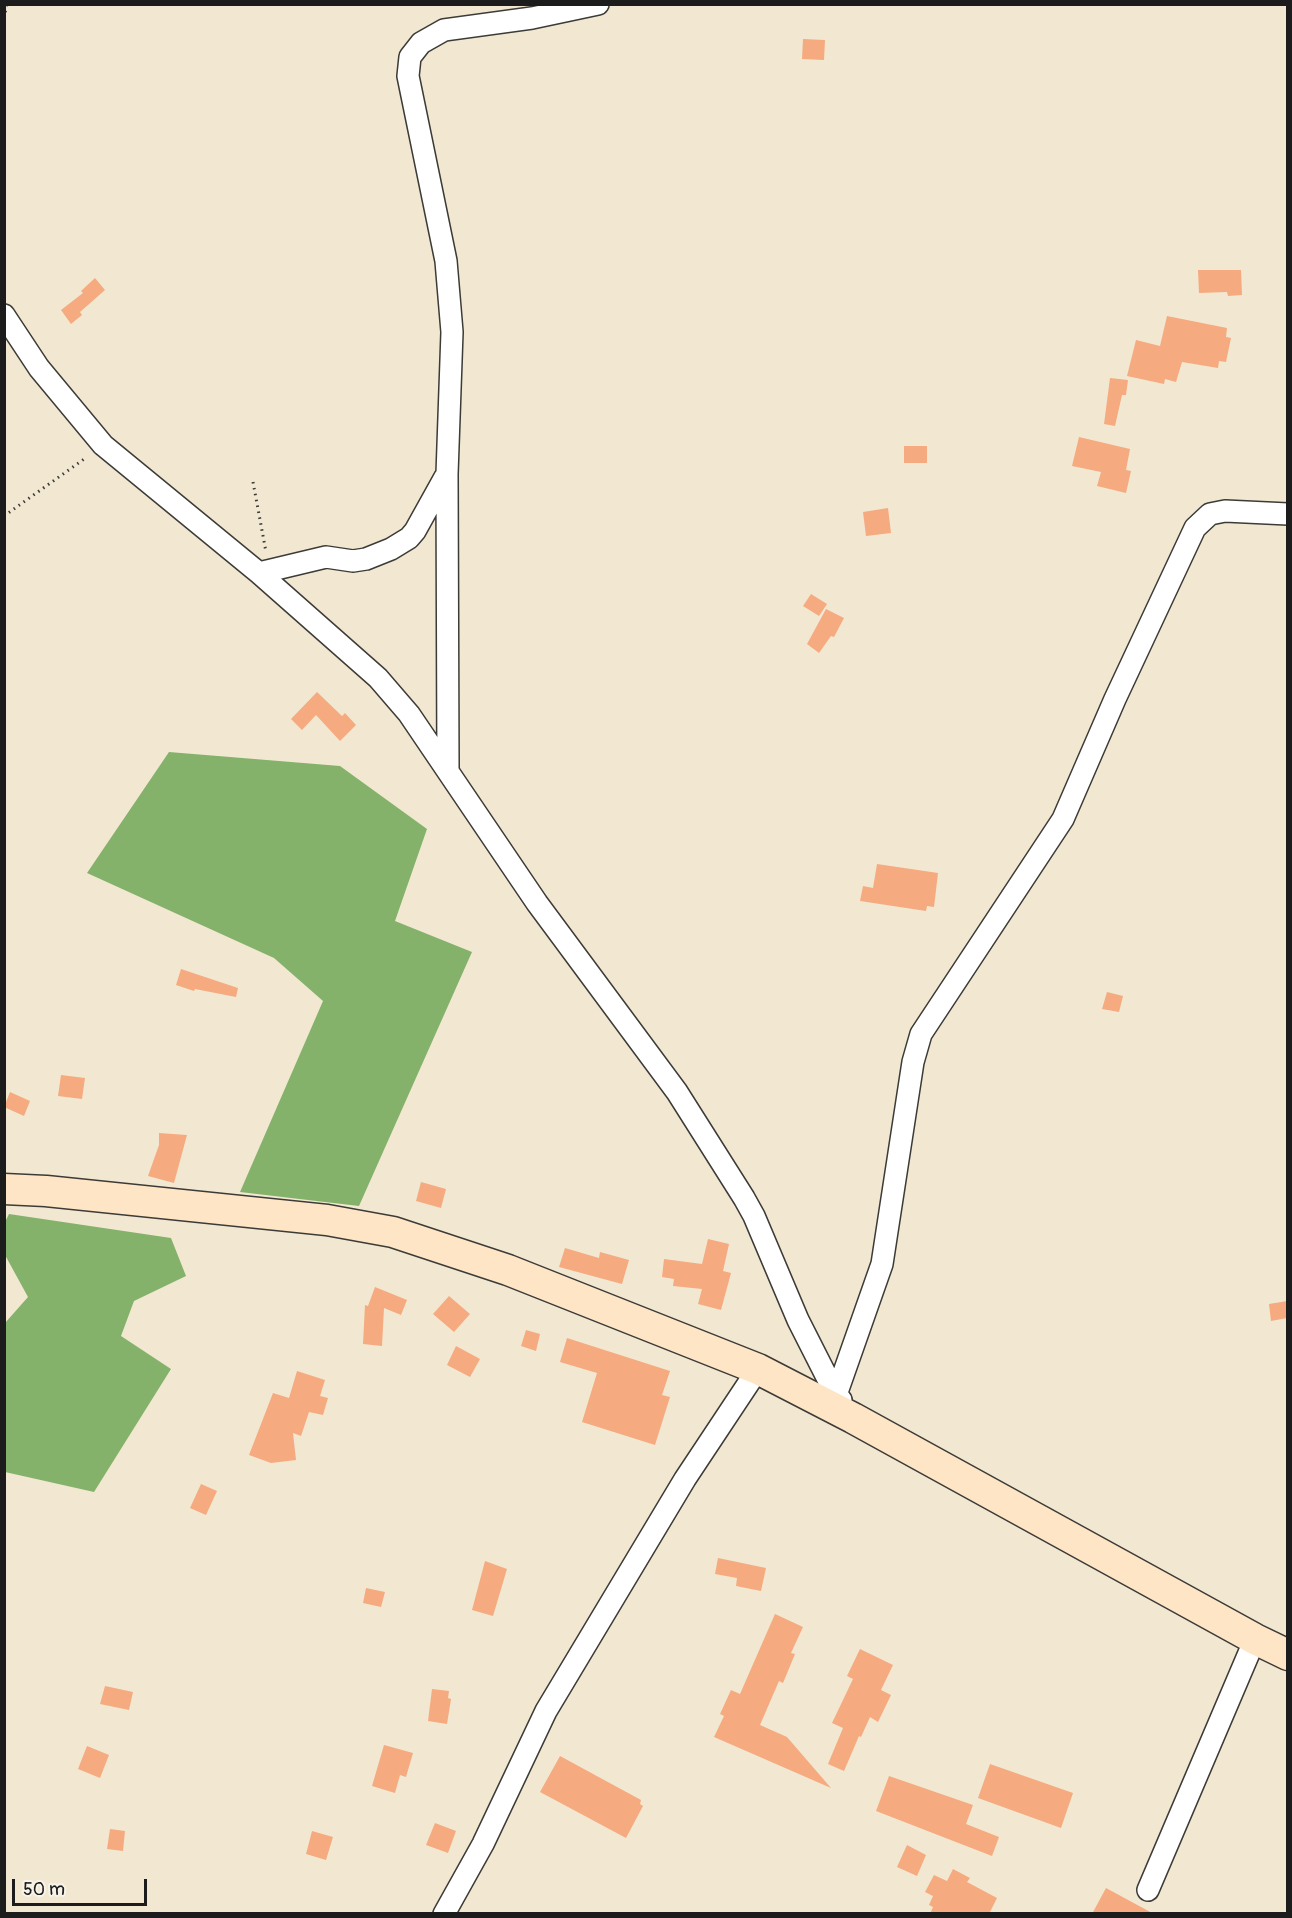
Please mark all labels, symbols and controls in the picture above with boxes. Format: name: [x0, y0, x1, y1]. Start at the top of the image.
scale bar: [15, 1867, 150, 1905]
text: 50 m: [23, 1878, 65, 1901]

